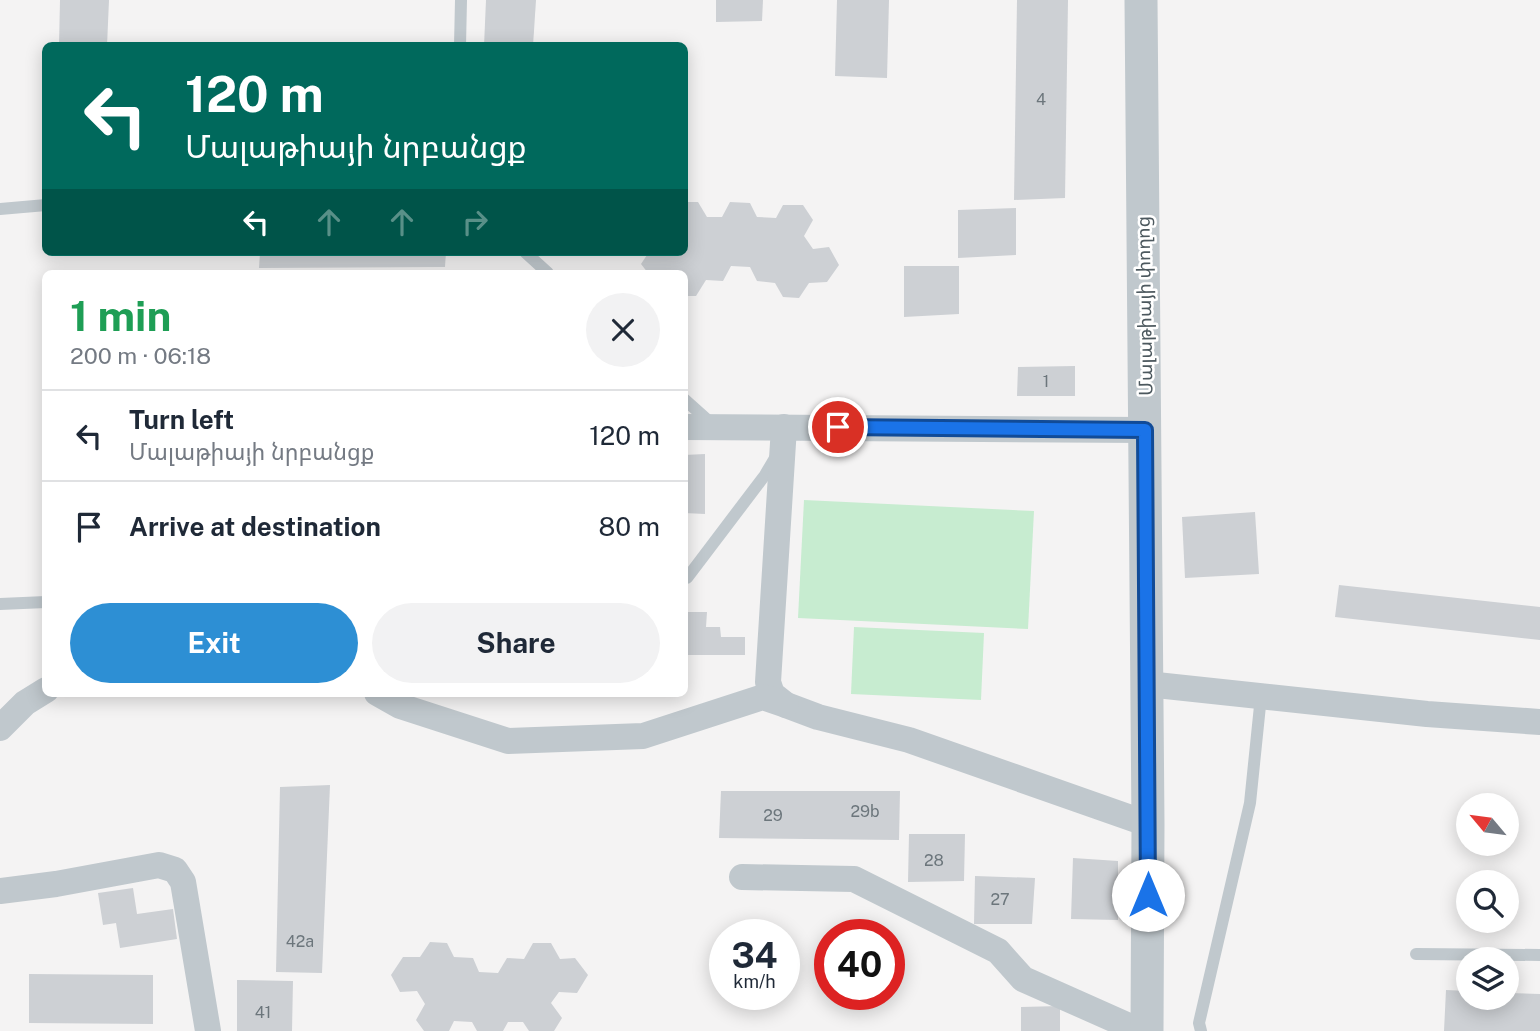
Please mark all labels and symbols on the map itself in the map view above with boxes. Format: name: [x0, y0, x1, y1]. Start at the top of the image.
house number: 4: [1036, 90, 1046, 109]
street label: Մալաթիայի փողոց: [1131, 216, 1158, 396]
house number: 1: [1043, 372, 1049, 391]
pin: [808, 397, 868, 457]
north arrow: [1456, 793, 1519, 856]
house number: 29b: [850, 802, 880, 821]
house number: 29: [763, 806, 783, 825]
house number: 28: [924, 851, 944, 870]
position arrow: [1111, 858, 1185, 932]
house number: 27: [990, 890, 1010, 909]
speed limit sign: 40: [814, 919, 905, 1010]
house number: 42a: [286, 932, 314, 951]
house number: 41: [255, 1003, 271, 1022]

